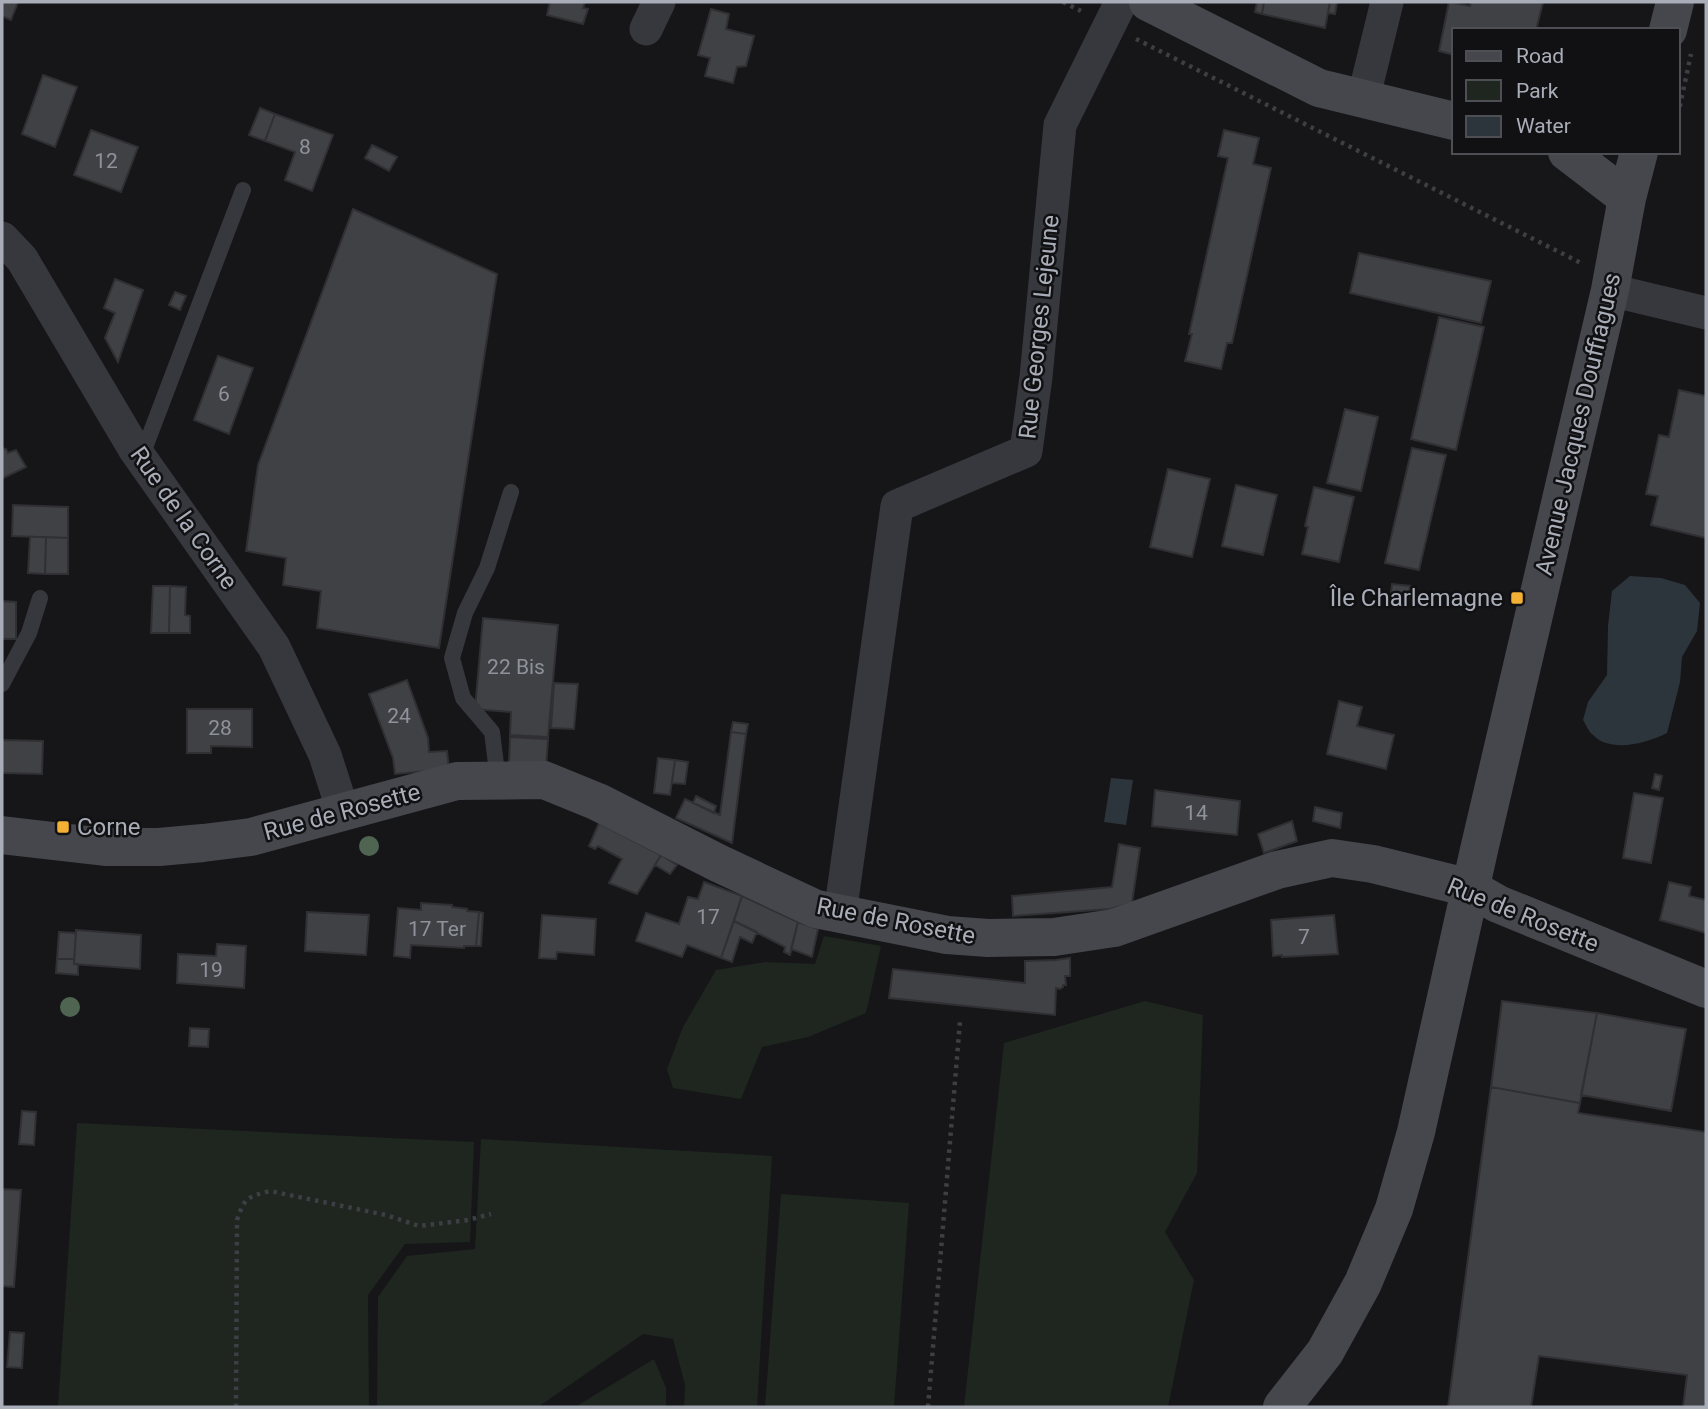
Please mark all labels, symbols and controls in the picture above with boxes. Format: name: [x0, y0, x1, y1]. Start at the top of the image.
legend: [1452, 28, 1680, 154]
text: Road: [1516, 44, 1564, 68]
text: Park: [1516, 79, 1559, 103]
text: Water: [1516, 114, 1571, 138]
house number: 8: [299, 135, 311, 159]
house number: 12: [94, 149, 118, 173]
street label: Rue Georges Lejeune: [1013, 214, 1065, 440]
street label: Avenue Jacques Douffiagues: [1530, 270, 1626, 578]
house number: 6: [218, 382, 230, 406]
street label: Rue de la Corne: [125, 441, 243, 595]
place label: Île Charlemagne: [1329, 584, 1503, 612]
marker: Île Charlemagne: [1509, 590, 1525, 606]
house number: 22 Bis: [487, 655, 545, 679]
house number: 24: [387, 704, 411, 728]
house number: 28: [208, 716, 232, 740]
street label: Rue de Rosette: [261, 778, 423, 846]
house number: 14: [1184, 801, 1208, 825]
place label: Corne: [77, 813, 140, 841]
marker: Corne: [55, 819, 71, 835]
street label: Rue de Rosette: [1443, 872, 1603, 958]
street label: Rue de Rosette: [814, 892, 978, 950]
house number: 17: [696, 905, 720, 929]
house number: 17 Ter: [408, 917, 466, 941]
house number: 7: [1298, 925, 1310, 949]
house number: 19: [199, 958, 223, 982]

